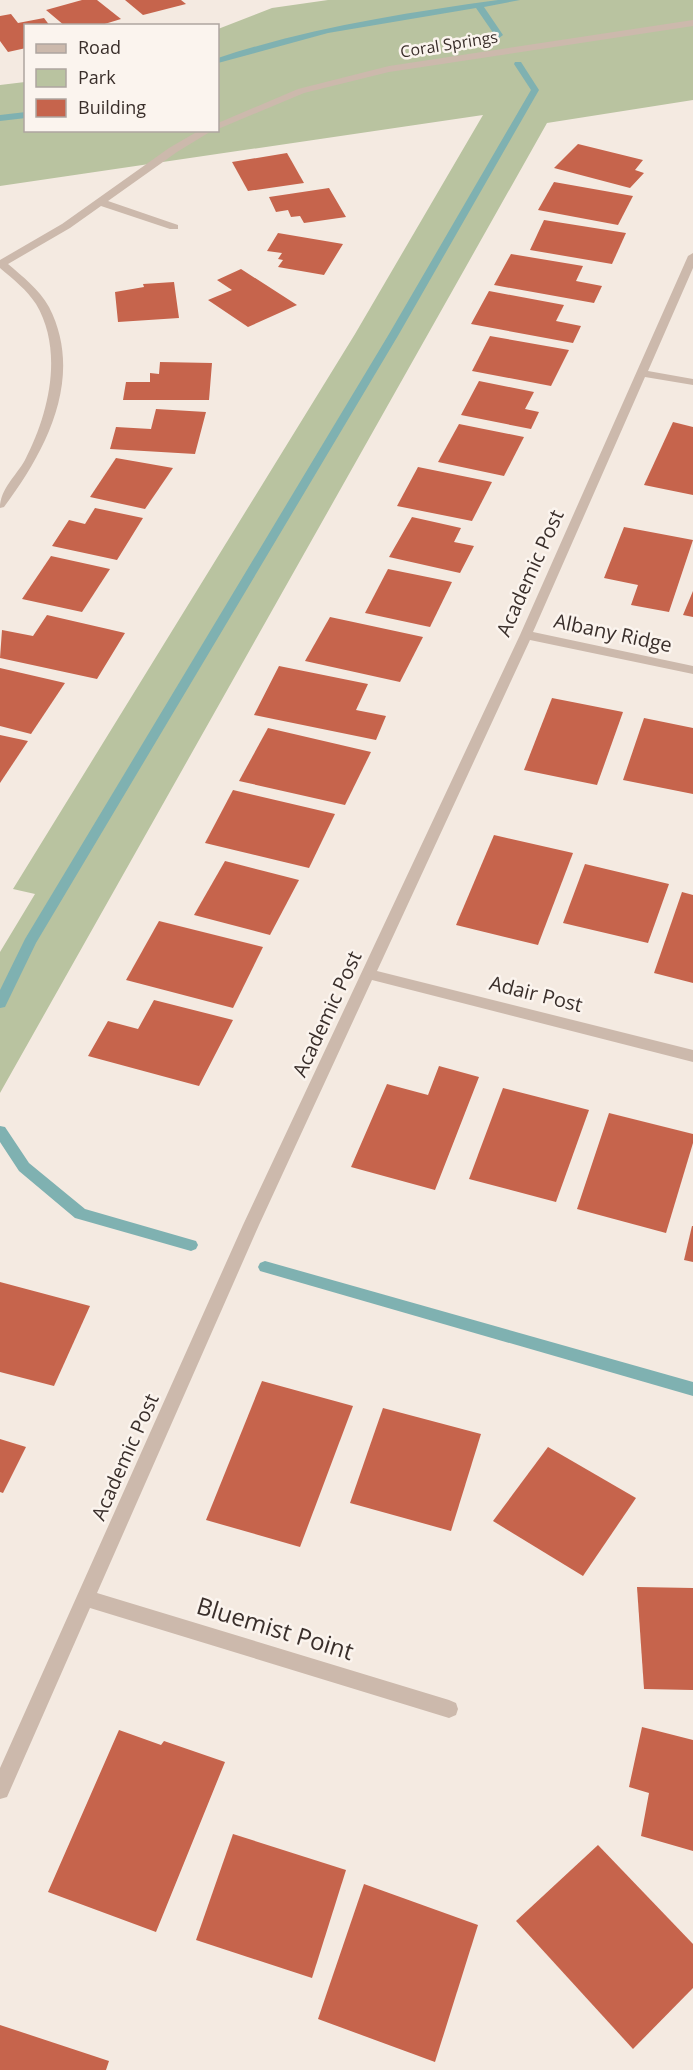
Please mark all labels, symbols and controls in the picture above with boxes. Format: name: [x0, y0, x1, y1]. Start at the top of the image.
legend: [24, 24, 219, 132]
street label: Coral Springs: [399, 25, 499, 63]
text: Road: [78, 35, 121, 59]
text: Park: [78, 65, 116, 89]
text: Building: [78, 95, 146, 119]
street label: Academic Post: [490, 505, 570, 640]
street label: Albany Ridge: [551, 607, 675, 658]
street label: Academic Post: [286, 947, 367, 1081]
street label: Adair Post: [487, 969, 586, 1018]
street label: Academic Post: [85, 1389, 165, 1524]
street label: Bluemist Point: [193, 1588, 358, 1667]

